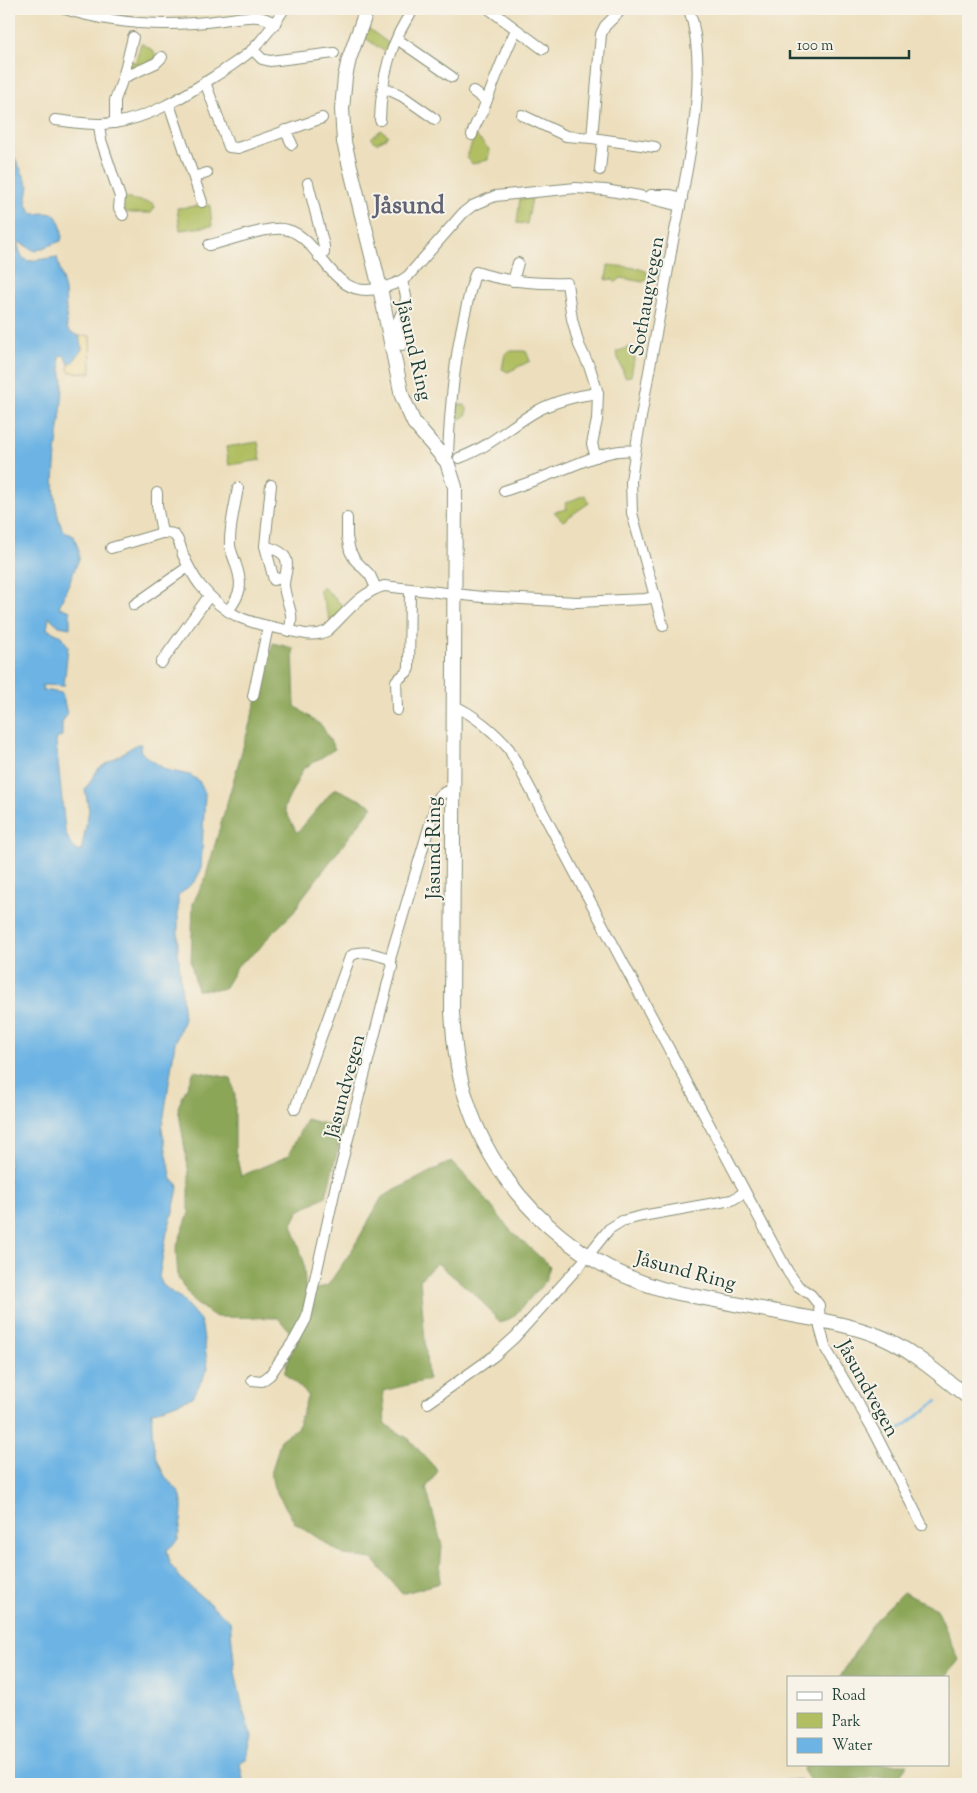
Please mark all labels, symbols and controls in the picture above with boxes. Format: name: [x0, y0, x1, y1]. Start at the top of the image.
scale bar: [790, 28, 908, 60]
text: 100 m: [797, 36, 834, 57]
district label: Jåsund: [371, 189, 446, 225]
street label: Sothaugvegen: [624, 234, 673, 359]
street label: Jåsund Ring: [387, 296, 438, 404]
street label: Jåsund Ring: [421, 796, 450, 901]
street label: Jåsundvegen: [318, 1031, 374, 1143]
street label: Jåsund Ring: [631, 1245, 739, 1300]
street label: Jåsundvegen: [828, 1334, 906, 1443]
legend: [787, 1676, 950, 1766]
text: Road: [832, 1686, 866, 1707]
text: Park: [832, 1712, 861, 1733]
text: Water: [832, 1736, 873, 1757]

